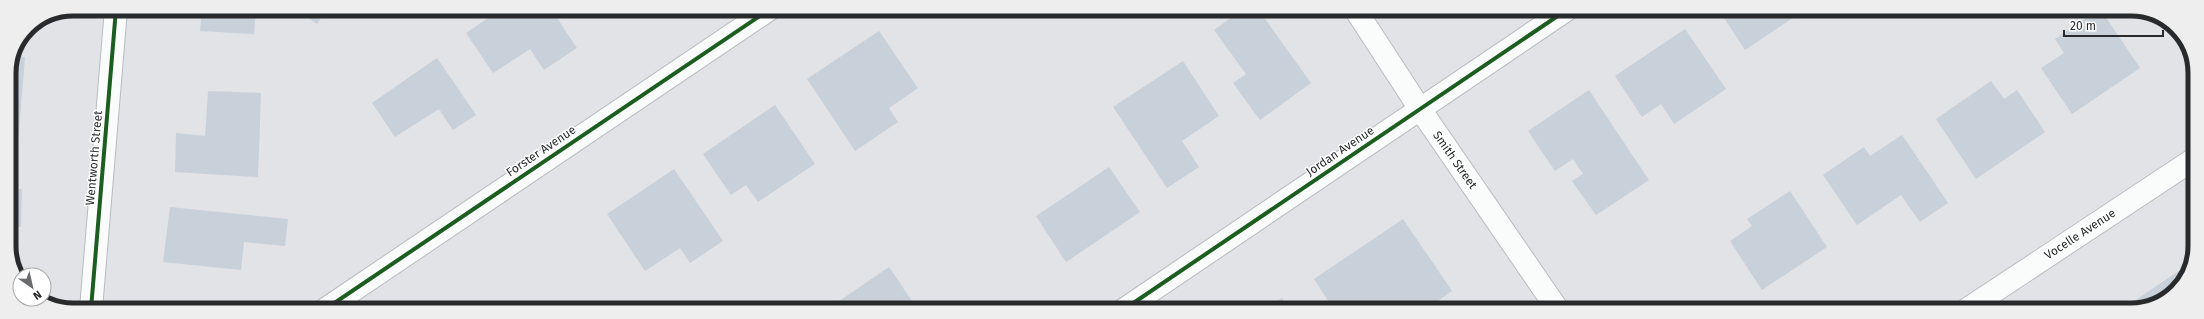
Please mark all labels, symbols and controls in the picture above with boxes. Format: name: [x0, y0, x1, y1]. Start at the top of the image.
scale bar: [2064, 12, 2163, 38]
text: 20 m: [2070, 19, 2096, 33]
street label: Wentworth Street: [83, 109, 105, 206]
street label: Forster Avenue: [504, 123, 578, 179]
street label: Jordan Avenue: [1303, 123, 1377, 179]
street label: Smith Street: [1430, 128, 1480, 192]
street label: Vocelle Avenue: [2042, 206, 2118, 262]
north arrow: [12, 267, 52, 307]
text: N: [31, 287, 44, 302]

